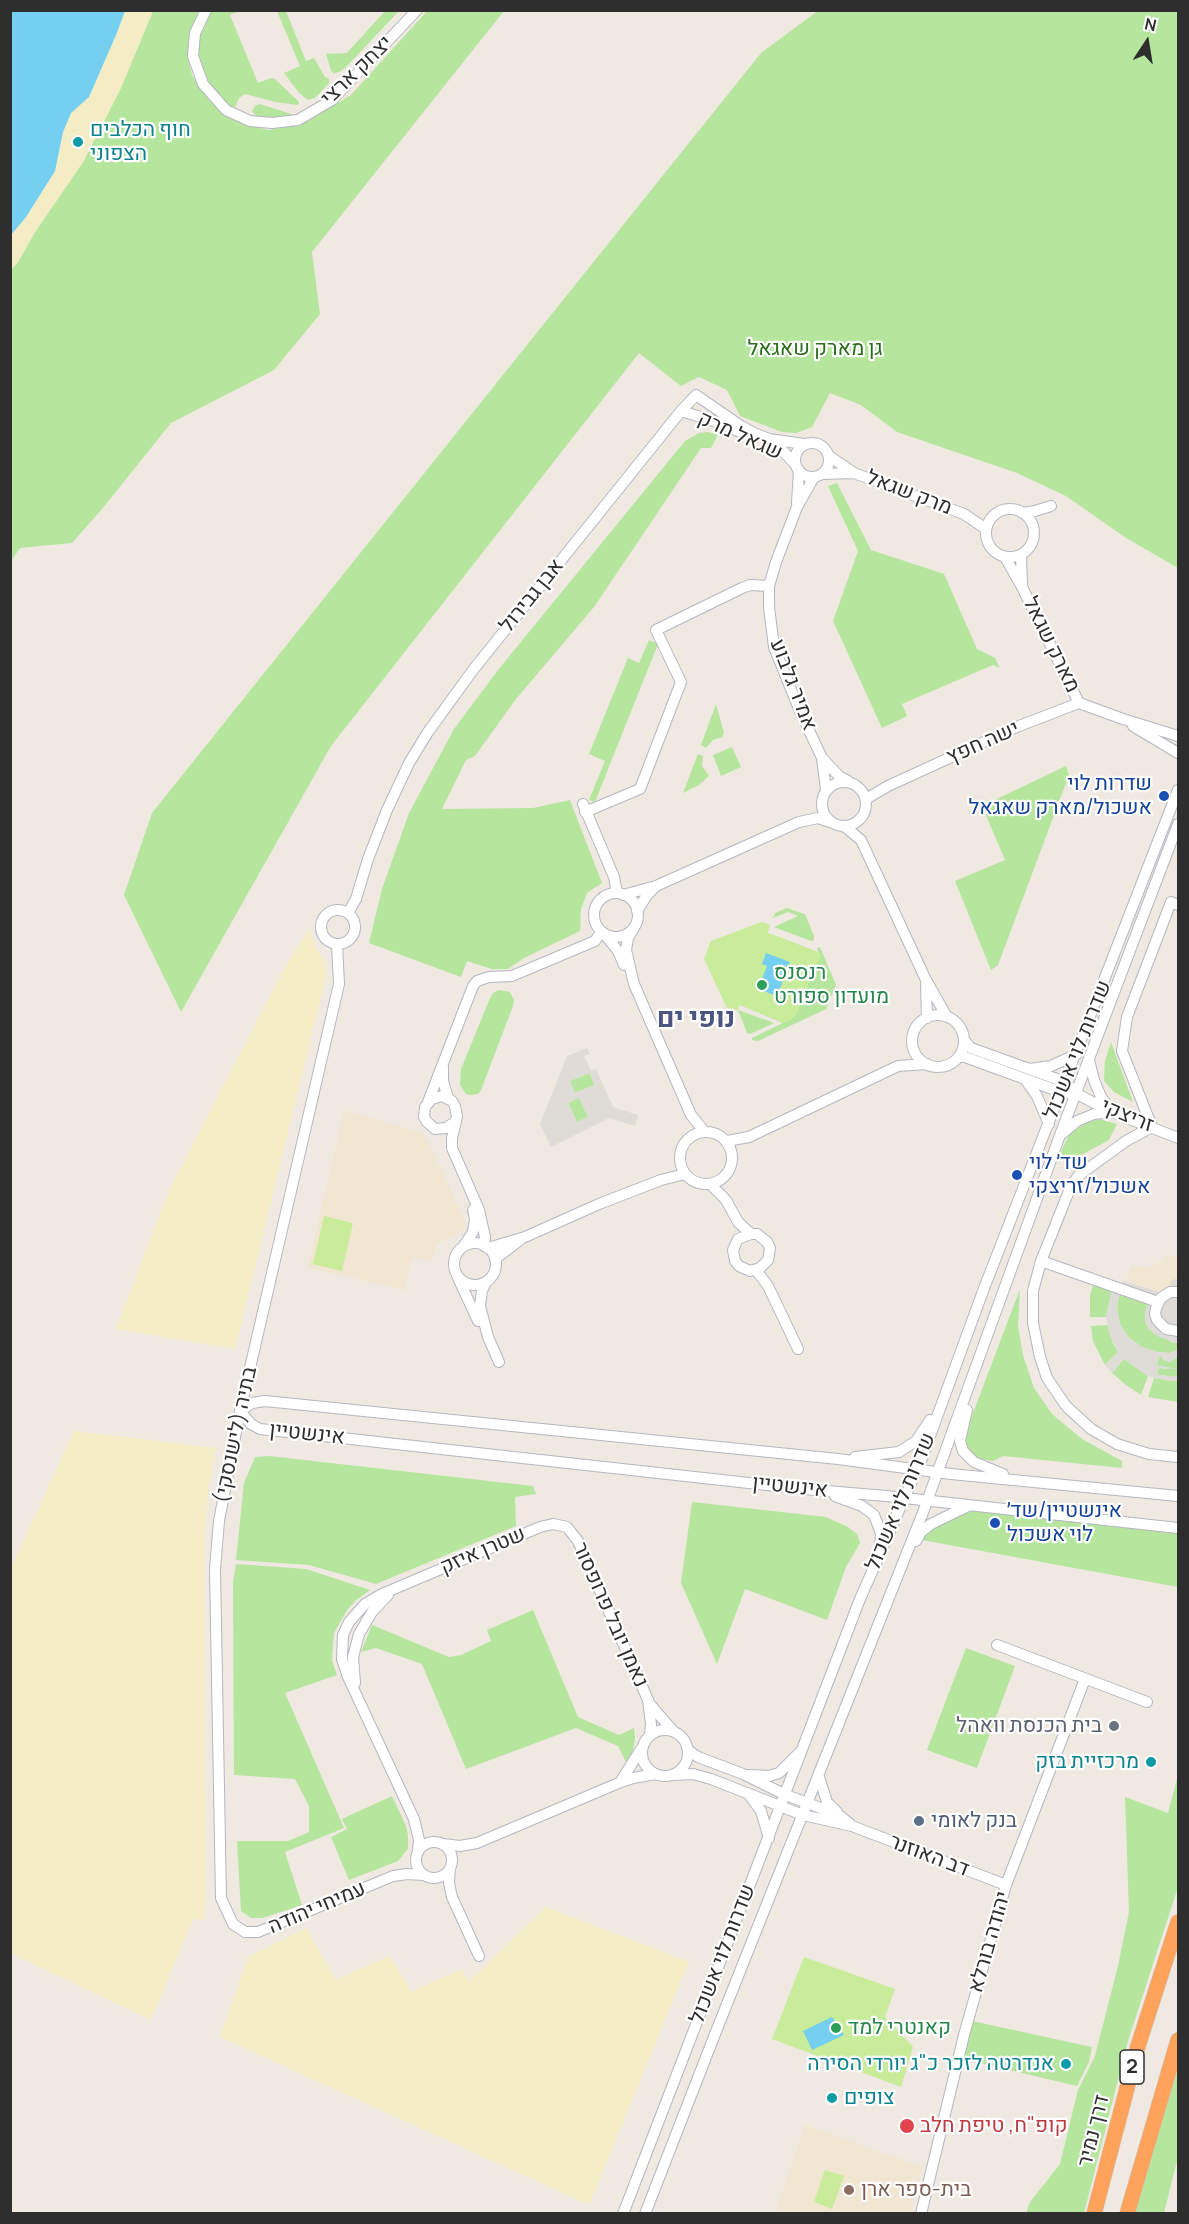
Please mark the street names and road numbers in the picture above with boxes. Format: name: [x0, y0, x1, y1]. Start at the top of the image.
street label: יצחק ארצי: [316, 31, 398, 111]
street label: שגאל מרק: [694, 406, 786, 466]
street label: מרק שגאל: [863, 465, 955, 521]
street label: אבן גבירול: [495, 554, 569, 638]
street label: מארק שגאל: [1017, 593, 1085, 697]
street label: אמיר גלבוע: [764, 636, 822, 734]
street label: ישה חפץ: [943, 716, 1023, 770]
street label: שדרות לוי אשכול: [1039, 977, 1117, 1123]
street label: זריצקי: [1097, 1094, 1157, 1138]
street label: בתיה (לישנסקי): [209, 1364, 263, 1506]
street label: אינשטיין: [268, 1418, 346, 1450]
street label: שדרות לוי אשכול: [861, 1429, 941, 1575]
street label: אינשטיין: [751, 1471, 829, 1503]
street label: שטרן איזק: [436, 1522, 530, 1580]
street label: נאמן יובל פרופסור: [567, 1539, 653, 1691]
street label: דב האוזנר: [885, 1829, 973, 1883]
street label: עמיחי יהודה: [265, 1876, 369, 1940]
street label: שדרות לוי אשכול: [685, 1881, 761, 2027]
street label: יהודה בורלא: [964, 1888, 1016, 1996]
road number: 2: [1120, 2050, 1144, 2084]
street label: דרך נמיר: [1073, 2092, 1115, 2170]

